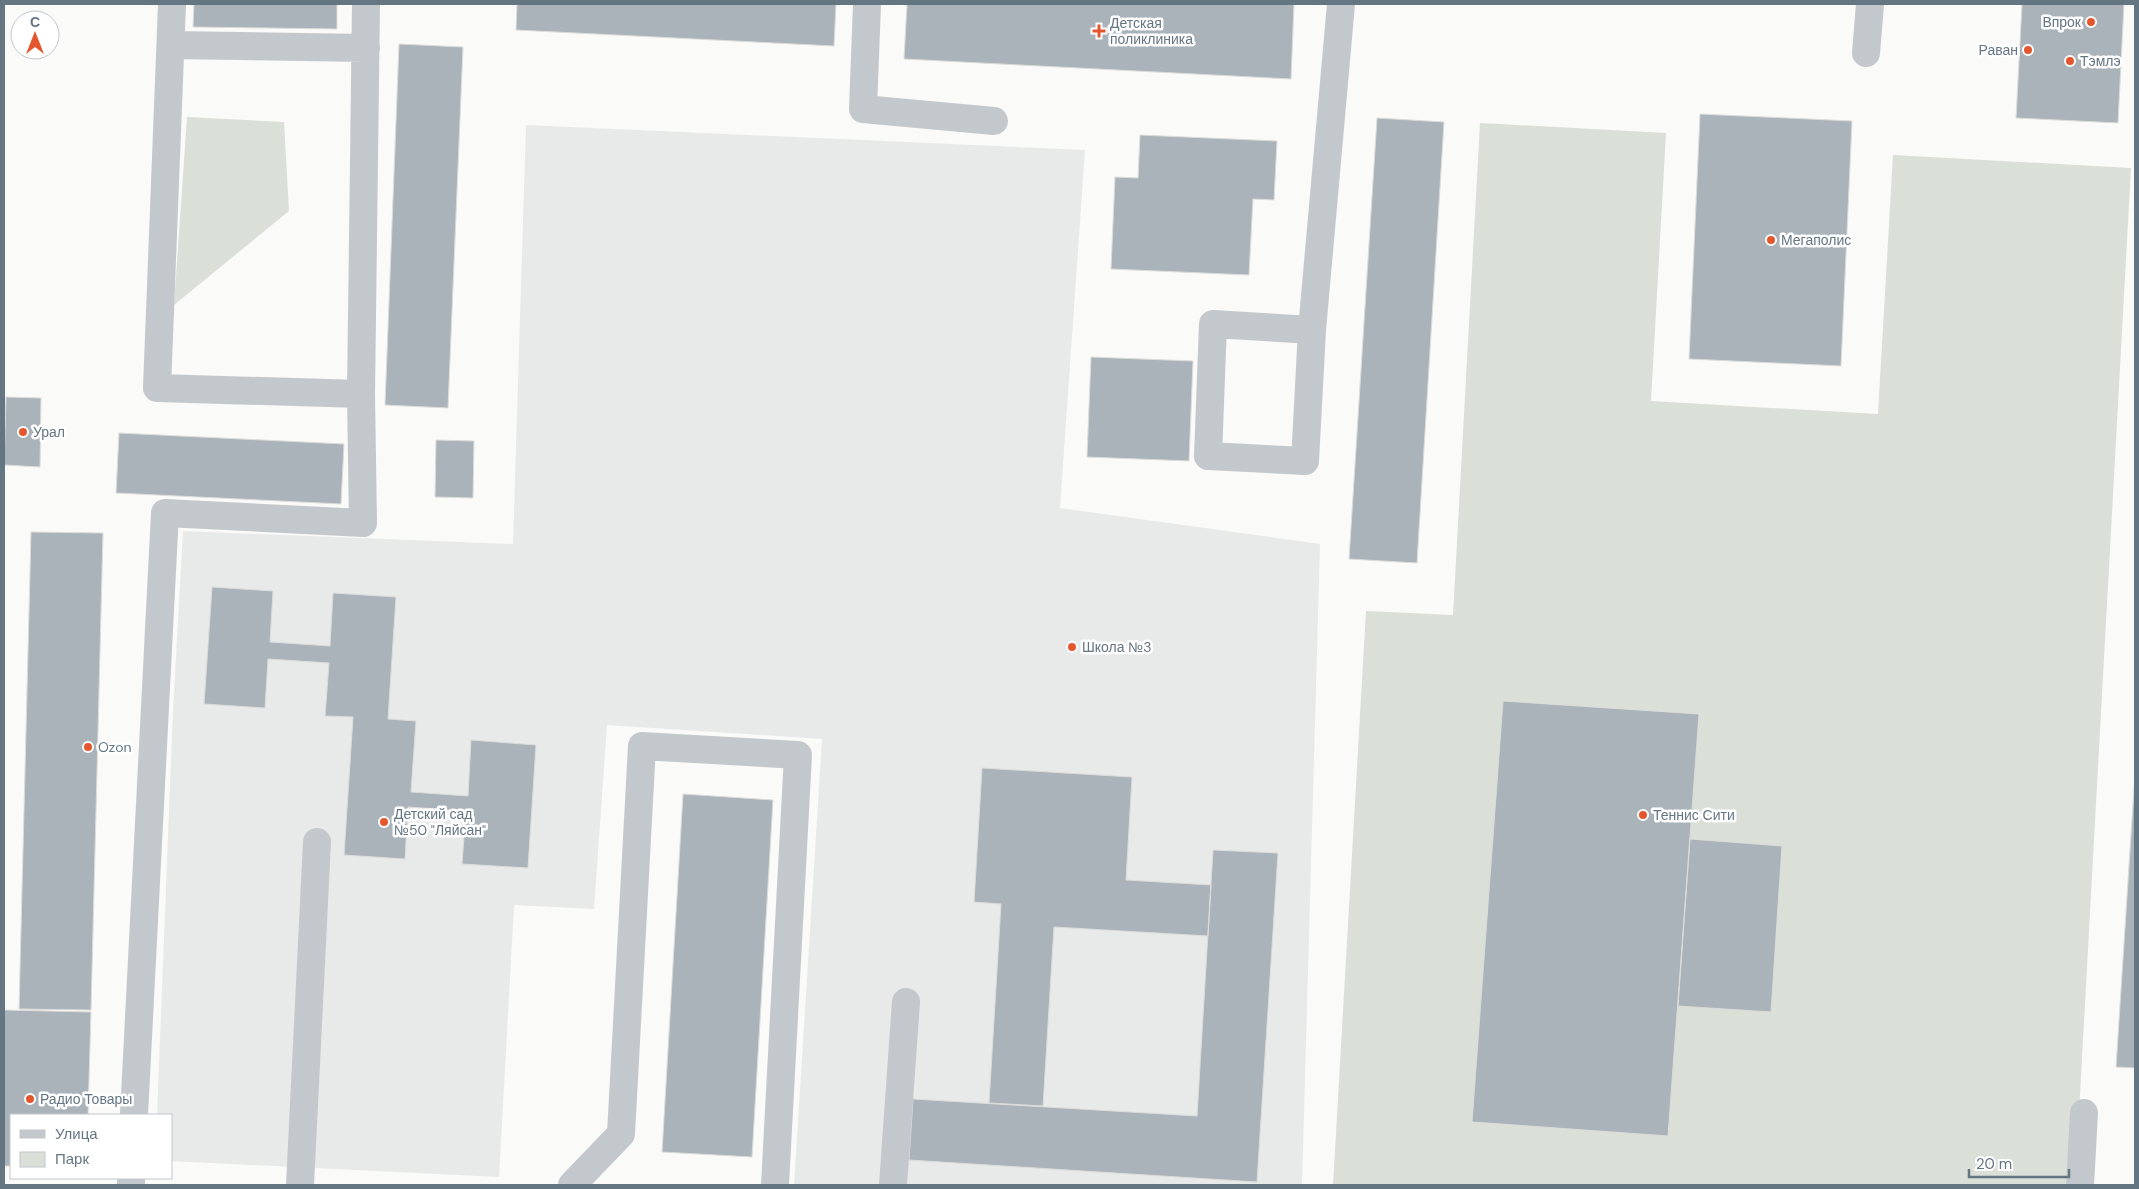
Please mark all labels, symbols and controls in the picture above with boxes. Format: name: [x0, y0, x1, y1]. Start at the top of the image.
north arrow: [10, 10, 60, 60]
text: С: [30, 13, 40, 31]
place label: Впрок: [2042, 13, 2082, 31]
place label: Детская поликлиника: [1110, 14, 1193, 48]
marker: Впрок: [2085, 16, 2097, 28]
marker: Детская поликлиника: [1092, 24, 1106, 38]
place label: Раван: [1979, 41, 2018, 59]
marker: Раван: [2022, 44, 2034, 56]
place label: Тэмлэ: [2080, 52, 2121, 70]
marker: Тэмлэ: [2064, 55, 2076, 67]
place label: Мегаполис: [1781, 231, 1851, 249]
marker: Мегаполис: [1765, 234, 1777, 246]
place label: Урал: [33, 423, 65, 441]
marker: Урал: [17, 426, 29, 438]
place label: Школа №3: [1082, 638, 1152, 656]
marker: Школа №3: [1066, 641, 1078, 653]
place label: Ozon: [98, 738, 132, 756]
marker: Ozon: [82, 741, 94, 753]
place label: Детский сад №50 "Ляйсан": [394, 805, 486, 839]
place label: Теннис Сити: [1653, 806, 1735, 824]
marker: Теннис Сити: [1637, 809, 1649, 821]
marker: Детский сад №50 "Ляйсан": [378, 816, 390, 828]
place label: Радио Товары: [40, 1090, 132, 1108]
marker: Радио Товары: [24, 1093, 36, 1105]
legend: [10, 1114, 172, 1179]
text: Улица: [55, 1124, 98, 1144]
scale bar: [1969, 1146, 2069, 1178]
text: Парк: [55, 1149, 89, 1169]
text: 20 m: [1976, 1154, 2012, 1174]

